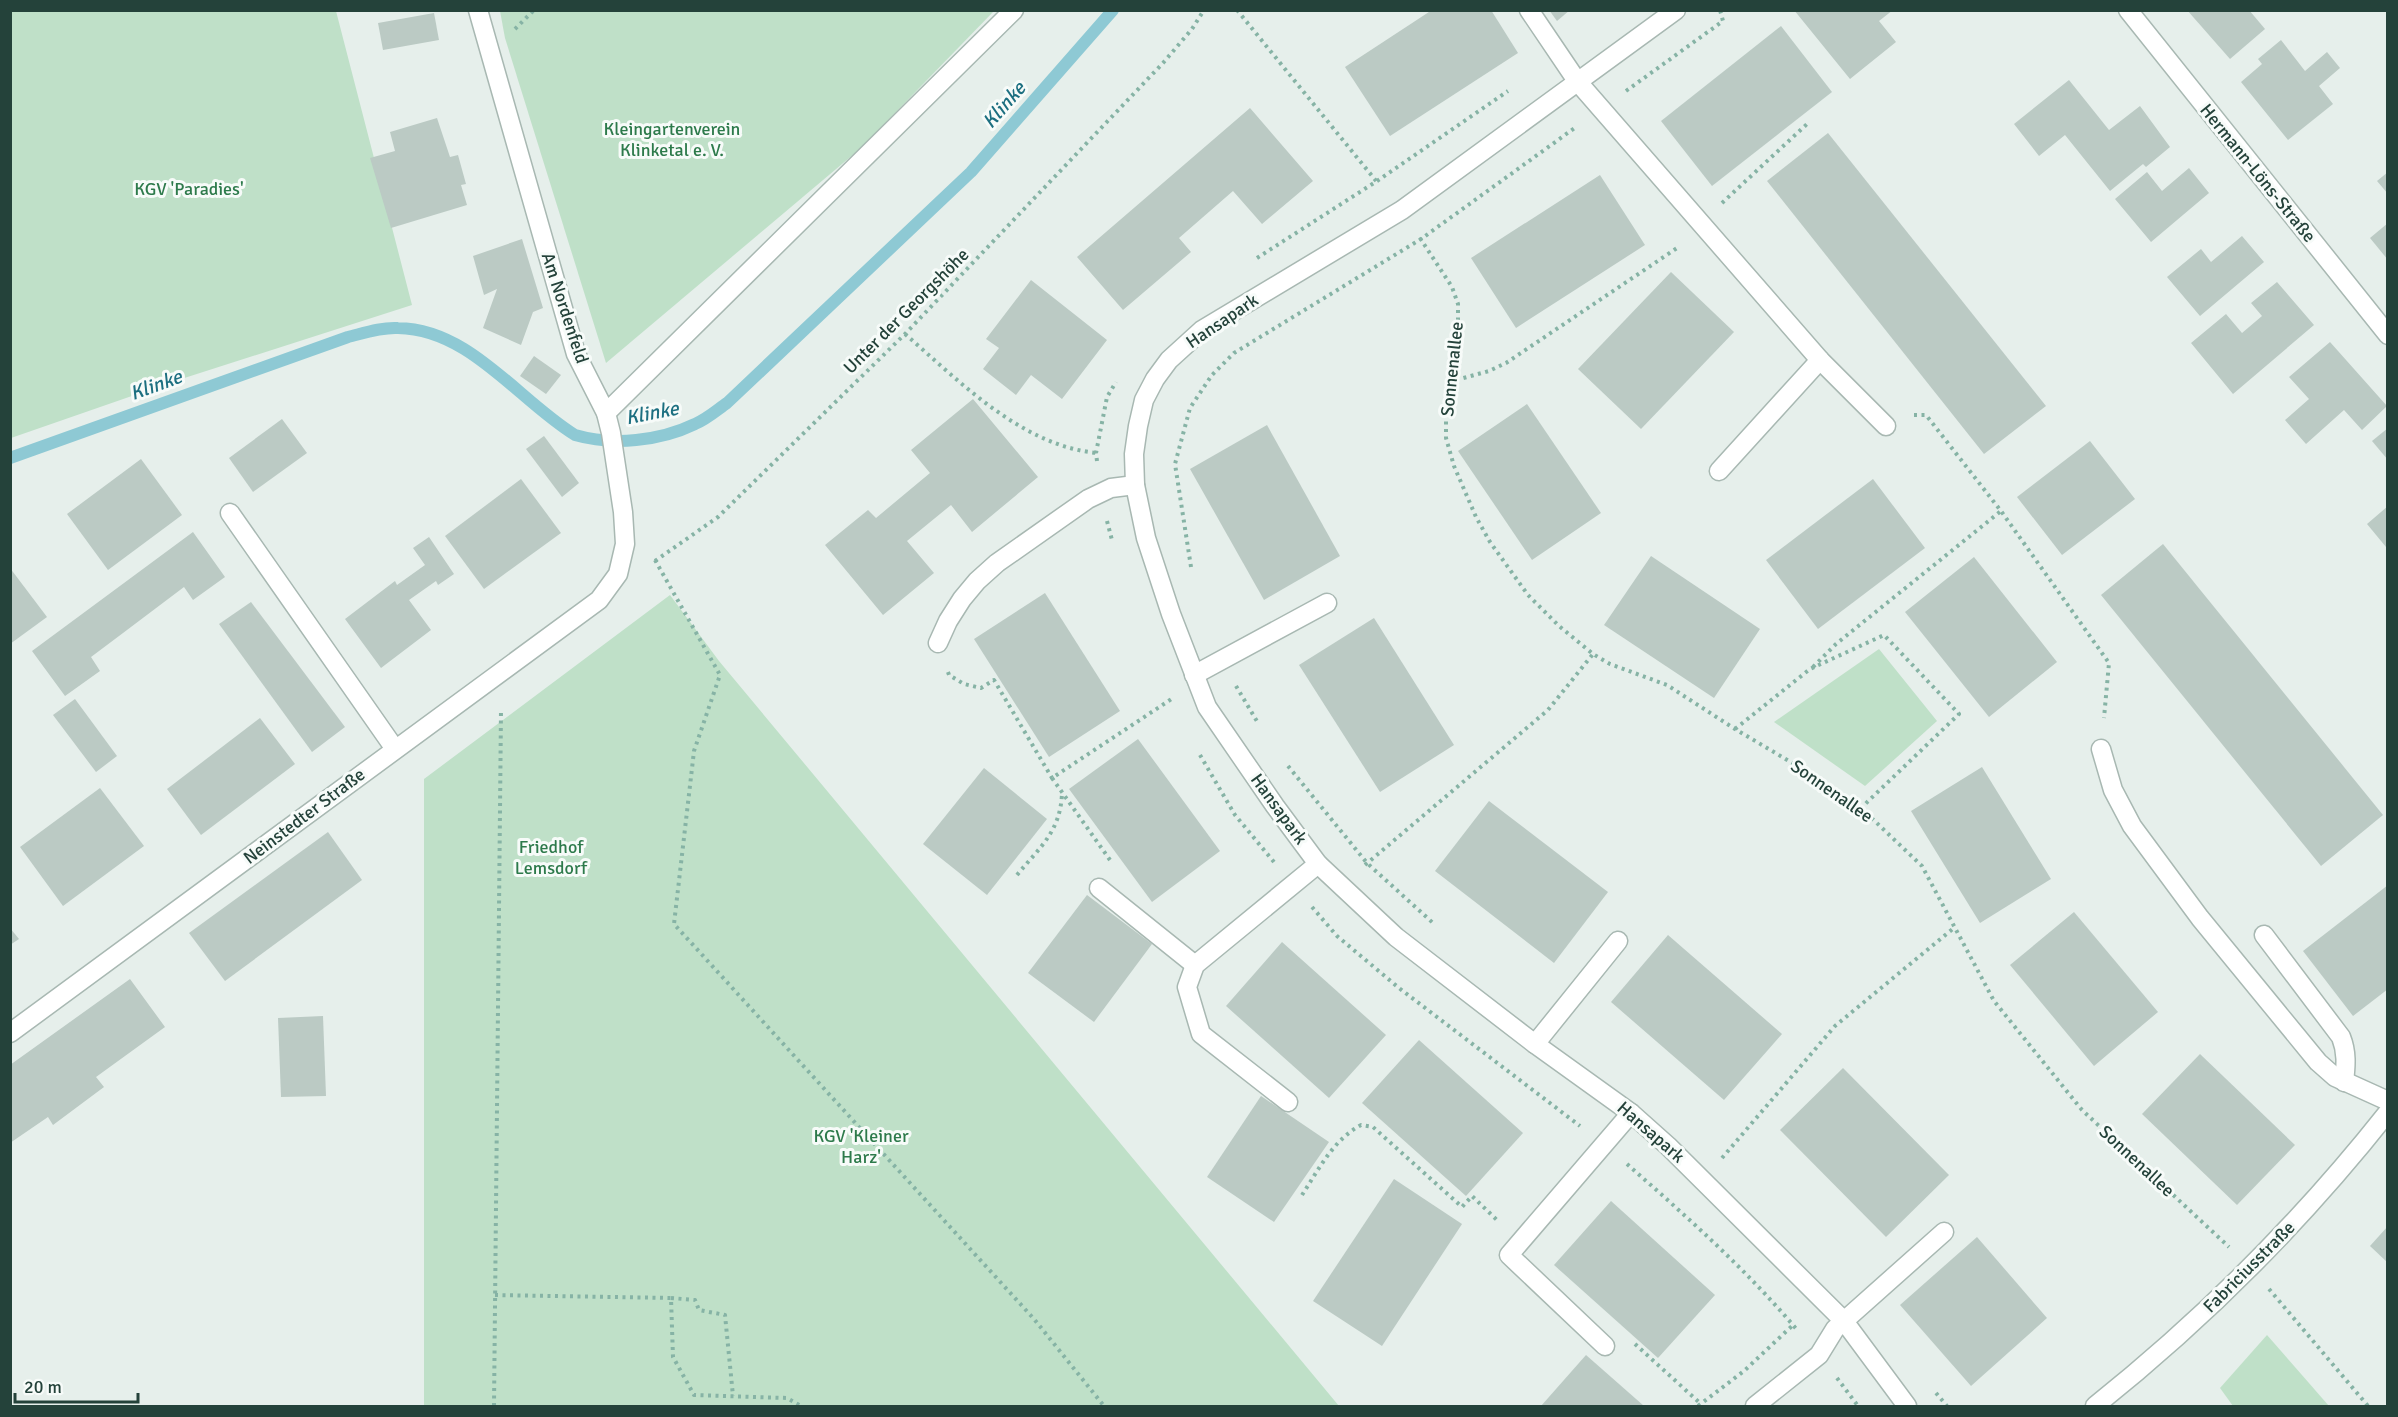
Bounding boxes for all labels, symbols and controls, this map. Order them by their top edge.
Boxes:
water label: Klinke [977,76,1032,133]
street label: Hermann-Löns-Straße [2195,99,2321,247]
park label: Kleingartenverein Klinketal e. V. [604,118,740,161]
park label: KGV 'Paradies' [134,178,244,200]
street label: Unter der Georgshöhe [839,244,973,378]
street label: Am Nordenfeld [537,250,593,366]
street label: Hansapark [1182,289,1262,353]
street label: Sonnenallee [1436,321,1468,417]
water label: Klinke [127,364,186,406]
water label: Klinke [623,395,682,430]
street label: Sonnenallee [1787,755,1877,827]
street label: Neinstedter Straße [239,763,369,869]
street label: Hansapark [1246,769,1312,849]
park label: Friedhof Lemsdorf [515,836,588,879]
street label: Hansapark [1613,1097,1689,1167]
street label: Sonnenallee [2095,1121,2179,1201]
park label: KGV 'Kleiner Harz' [813,1125,909,1168]
street label: Fabriciusstraße [2199,1217,2299,1317]
scale bar [15,1366,138,1404]
text: 20 m [24,1376,62,1398]

